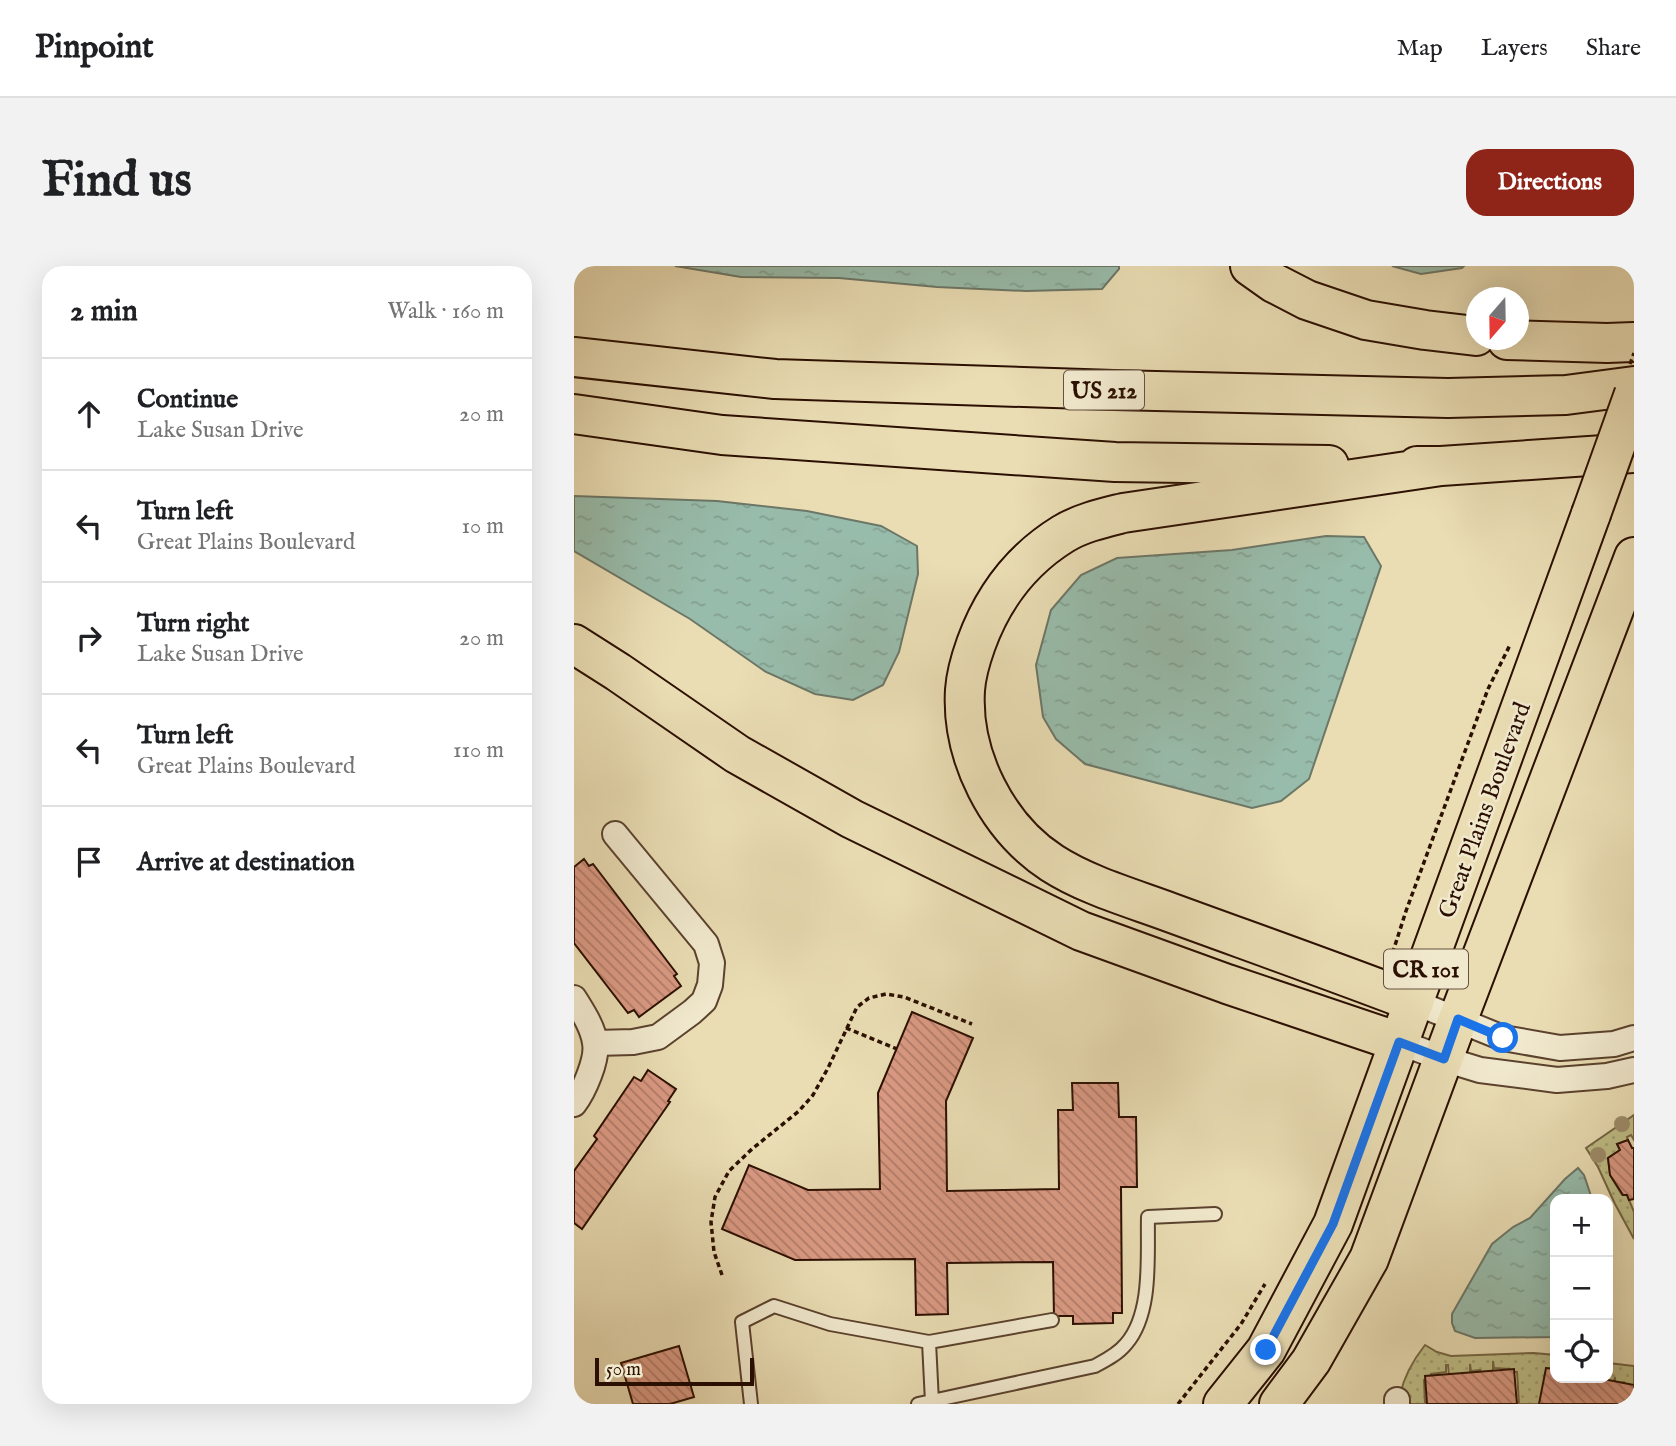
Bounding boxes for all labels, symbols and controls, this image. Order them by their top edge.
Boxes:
text: Pinpoint [35,27,154,69]
text: Map [1397,33,1443,64]
text: Layers [1481,33,1548,64]
text: Share [1586,33,1641,64]
button: Directions [1466,149,1634,216]
text: Find us [42,151,192,213]
north arrow [1466,287,1529,350]
text: 2 min [70,293,138,331]
text: Walk · 160 m [387,297,504,326]
road number: US 212 [1064,371,1144,410]
text: Continue [137,383,238,416]
icon: ahead [70,395,108,433]
text: 20 m [459,400,504,429]
text: Lake Susan Drive [137,416,304,445]
text: Turn left [137,495,234,528]
icon: left [70,507,108,545]
text: 10 m [461,512,504,541]
text: Great Plains Boulevard [137,528,355,557]
text: Turn right [137,607,250,640]
icon: right [70,619,108,657]
text: 20 m [459,624,504,653]
text: Lake Susan Drive [137,640,304,669]
street label: Great Plains Boulevard [1432,698,1539,923]
text: Turn left [137,719,234,752]
icon: left [70,731,108,769]
text: 110 m [453,736,504,765]
text: Great Plains Boulevard [137,752,355,781]
icon: arrive [70,843,108,881]
text: Arrive at destination [137,846,355,879]
road number: CR 101 [1384,950,1468,988]
route start [1487,1022,1518,1053]
map controls [1550,1194,1613,1383]
button: + [1550,1194,1613,1257]
button: − [1550,1257,1613,1320]
button: locate [1550,1320,1613,1383]
route end [1250,1334,1281,1365]
scale bar [595,1355,754,1387]
text: 50 m [606,1358,641,1382]

